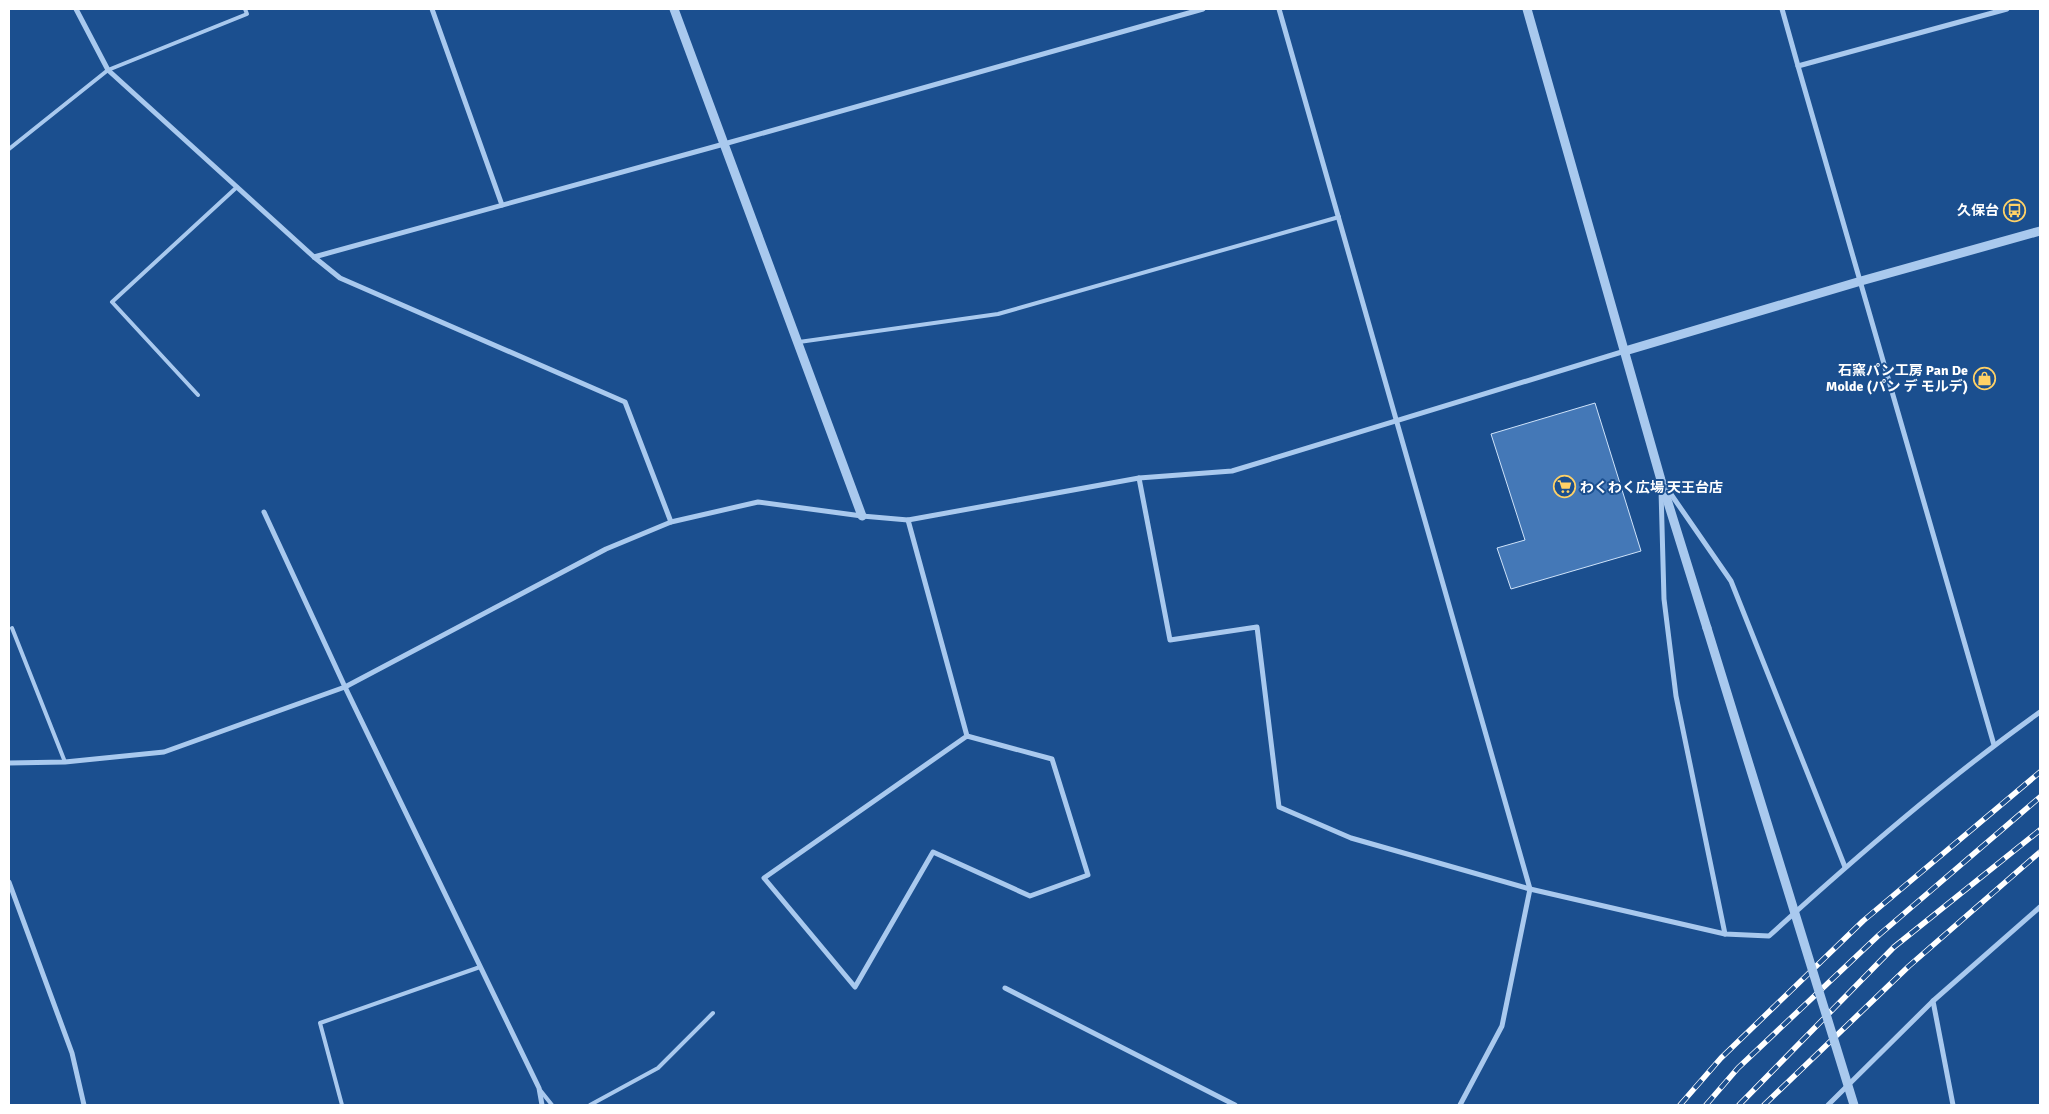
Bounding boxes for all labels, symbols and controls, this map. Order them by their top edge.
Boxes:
bus stop icon: 久保台 [2003,198,2027,222]
place label: 久保台 [1957,202,1999,219]
place label: 石窯パン工房 Pan De Molde (パン デ モルデ) [1826,362,1968,395]
shop icon: 石窯パン工房 Pan De Molde (パン デ モルデ) [1972,366,1996,390]
supermarket icon: わくわく広場 天王台店 [1552,475,1576,499]
place label: わくわく広場 天王台店 [1580,479,1723,496]

